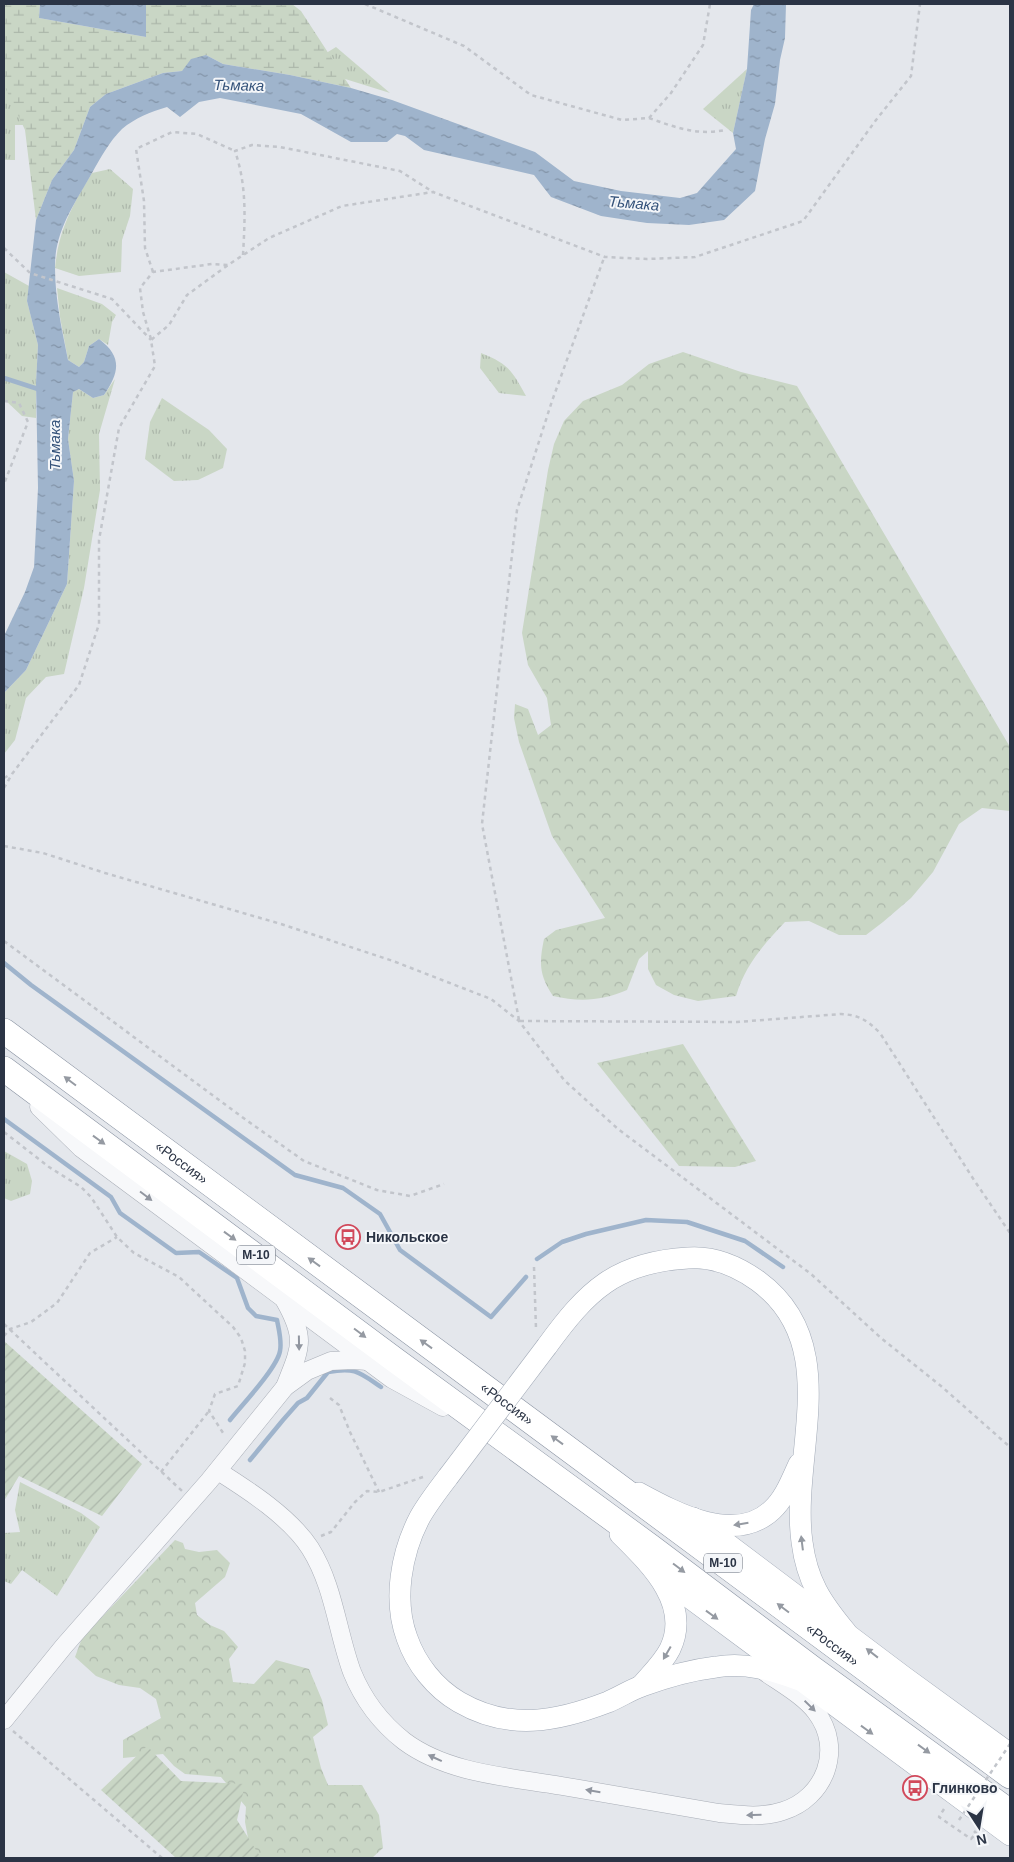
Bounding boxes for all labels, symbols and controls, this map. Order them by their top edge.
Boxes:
water label: Тьмака [214,76,264,94]
water label: Тьмака [608,192,660,214]
water label: Тьмака [46,420,63,470]
one-way arrow [63,1076,77,1086]
one-way arrow [92,1134,105,1145]
street label: «Россия» [152,1138,211,1187]
one-way arrow [139,1191,153,1201]
bus stop icon: Никольское [335,1224,361,1250]
place label: Никольское [366,1229,448,1245]
one-way arrow [223,1231,237,1241]
road number: М-10 [237,1246,275,1264]
one-way arrow [307,1257,321,1267]
one-way arrow [353,1328,366,1339]
one-way arrow [295,1335,303,1351]
one-way arrow [419,1339,433,1349]
street label: «Россия» [478,1379,537,1428]
one-way arrow [551,1435,564,1446]
one-way arrow [733,1520,749,1528]
one-way arrow [798,1534,806,1550]
road number: М-10 [704,1554,742,1572]
one-way arrow [672,1562,685,1573]
one-way arrow [776,1603,790,1613]
one-way arrow [705,1610,719,1620]
street label: «Россия» [803,1620,862,1669]
one-way arrow [662,1647,671,1660]
one-way arrow [866,1647,879,1658]
one-way arrow [803,1700,815,1712]
one-way arrow [861,1725,874,1735]
one-way arrow [917,1744,930,1754]
one-way arrow [428,1754,442,1762]
bus stop icon: Глинково [902,1775,928,1801]
place label: Глинково [932,1780,998,1796]
one-way arrow [585,1787,601,1795]
north arrow [954,1802,1004,1852]
one-way arrow [746,1811,762,1819]
text: N [975,1831,988,1849]

